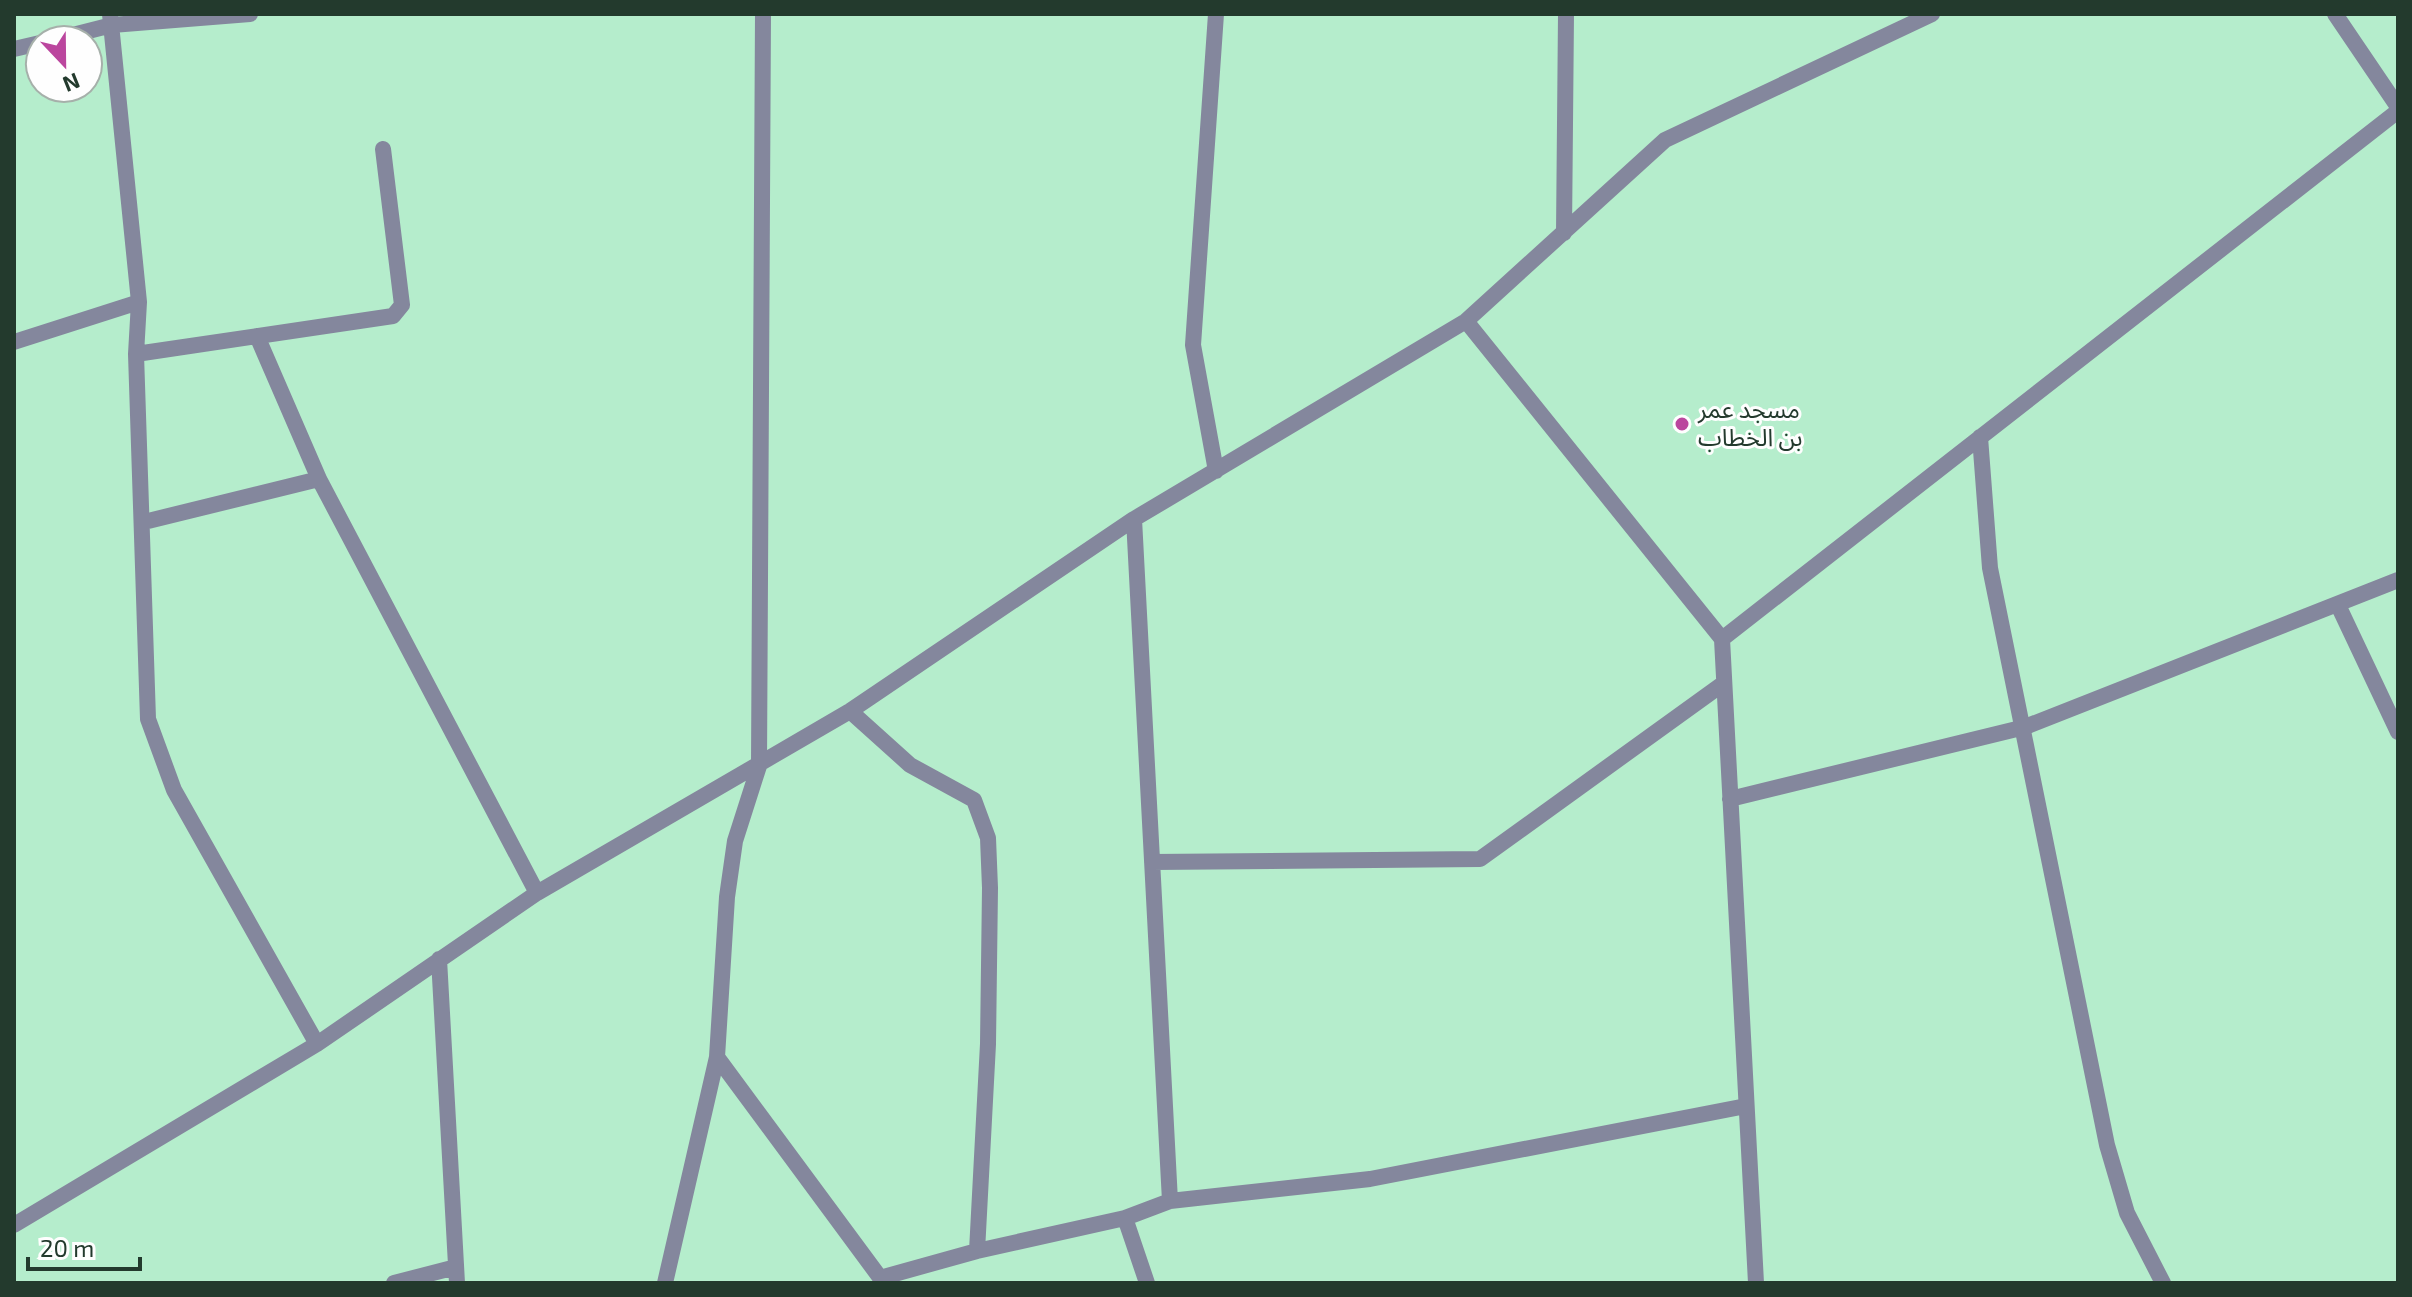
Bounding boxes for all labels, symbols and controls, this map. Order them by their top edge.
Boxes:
north arrow [24,24,104,104]
text: N [60,68,84,99]
place label: مسجد عمر بن الخطاب [1697,394,1802,452]
marker: مسجد عمر بن الخطاب [1673,415,1691,433]
scale bar [28,1221,140,1271]
text: 20 m [40,1233,94,1262]

